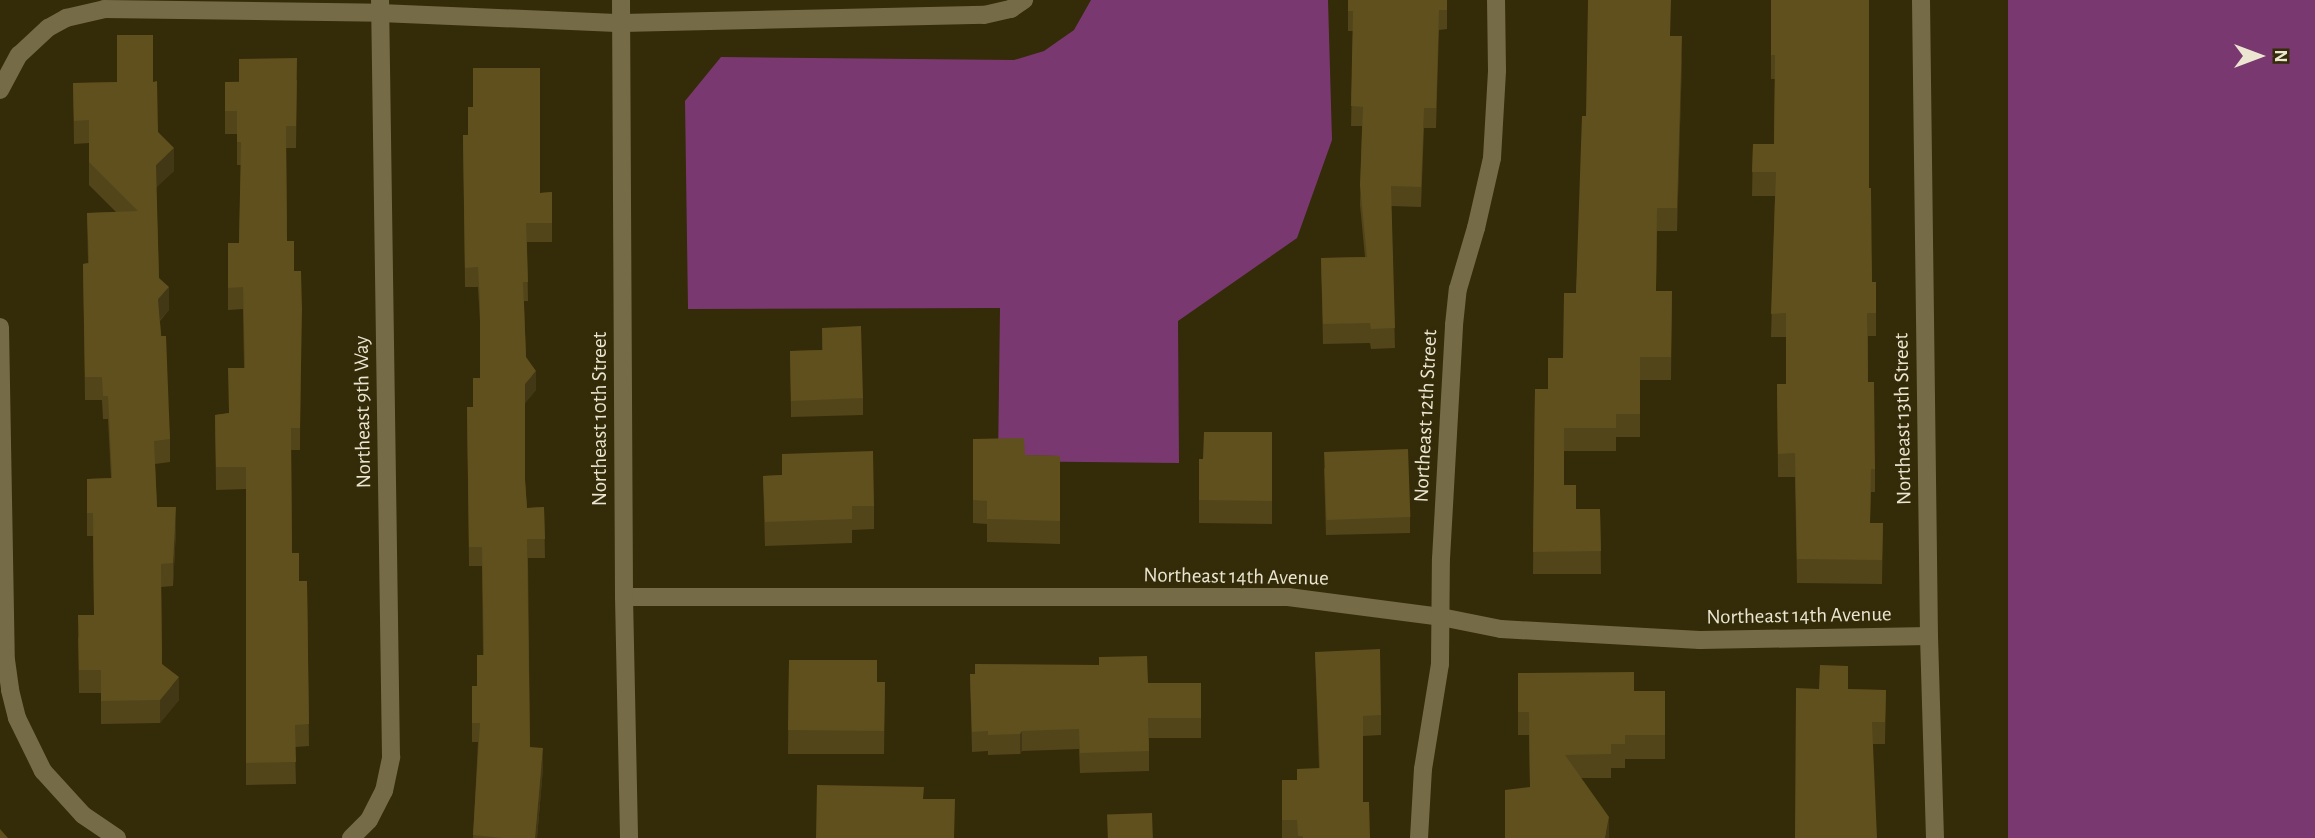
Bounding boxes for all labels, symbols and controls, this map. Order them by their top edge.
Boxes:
north arrow [2224,21,2294,91]
text: N [2271,49,2290,63]
street label: Northeast 12th Street [1409,329,1443,503]
street label: Northeast 10th Street [587,332,613,506]
street label: Northeast 13th Street [1889,333,1917,505]
street label: Northeast 9th Way [349,335,377,489]
street label: Northeast 14th Avenue [1143,563,1329,591]
street label: Northeast 14th Avenue [1706,602,1892,630]

